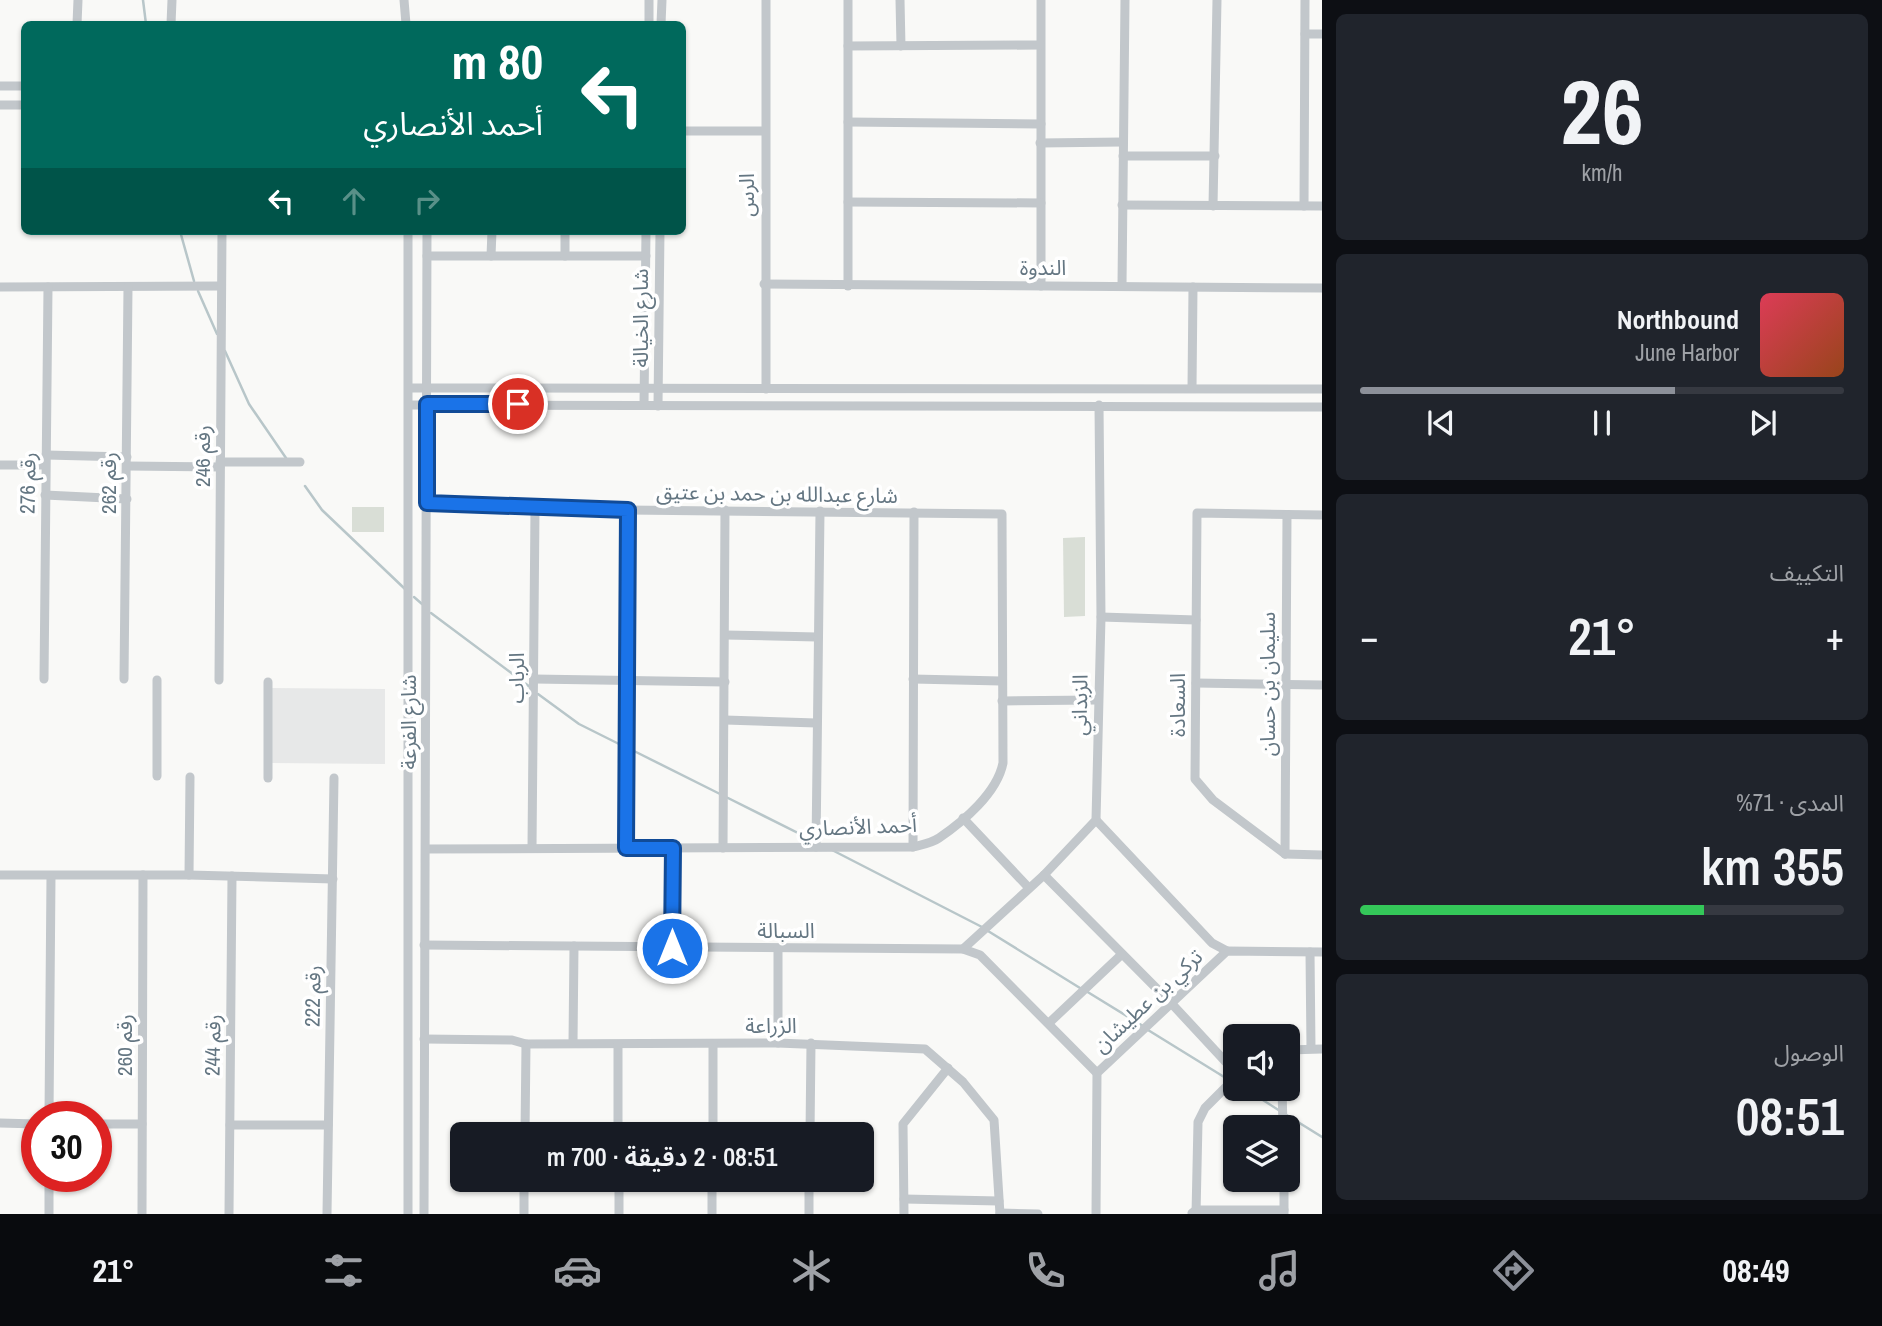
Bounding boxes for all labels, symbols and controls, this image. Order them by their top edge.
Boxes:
text: 80 m [451,28,543,94]
icon: left [567,49,658,140]
text: 26 [1561,50,1644,172]
text: أحمد الأنصاري [363,102,543,145]
text: km/h [1582,157,1622,188]
street label: الرس [732,173,761,217]
icon: left [262,182,300,220]
icon: ahead [335,182,373,220]
icon: right [408,182,446,220]
street label: الندوة [1020,253,1066,282]
street label: شارع الخيالة [626,268,656,368]
text: Northbound [1617,302,1739,337]
text: June Harbor [1635,337,1739,368]
pin [488,374,548,434]
icon: arrive [499,385,537,423]
icon: previous [1422,404,1460,442]
icon: pause [1583,404,1621,442]
icon: next [1744,404,1782,442]
street label: رقم 246 [188,425,218,487]
street label: رقم 276 [12,452,44,514]
street label: رقم 262 [94,452,124,514]
street label: شارع عبدالله بن حمد بن عتيق [656,477,898,511]
text: التكييف [1770,557,1844,588]
text: 21° [1568,601,1636,671]
text: − [1360,611,1378,662]
text: + [1826,611,1844,662]
street label: سليمان بن حسان [1253,612,1282,756]
street label: الرباب [502,653,531,703]
street label: السعادة [1163,673,1192,737]
street label: شارع الفرعة [394,674,424,770]
street label: الزبداني [1064,674,1096,736]
text: المدى · 71% [1736,787,1844,818]
street label: أحمد الأنصاري [799,810,918,845]
text: 355 km [1701,831,1844,901]
position arrow [635,911,709,985]
street label: السبالة [757,916,815,945]
street label: تركي بن عطيشان [1087,942,1210,1060]
street label: رقم 222 [297,965,329,1027]
street label: الزراعة [745,1011,797,1040]
street label: رقم 260 [110,1014,140,1076]
street label: رقم 244 [197,1014,229,1076]
map controls [1223,1024,1300,1192]
button: sound [1223,1024,1300,1101]
text: الوصول [1774,1037,1844,1068]
text: 08:51 [1736,1081,1844,1151]
speed limit sign: 30 [21,1101,112,1192]
button: layers [1223,1115,1300,1192]
text: 08:51 · 2 دقيقة · 700 m [547,1139,777,1174]
icon: filters [319,1246,368,1295]
icon: car [553,1246,602,1295]
icon: climate [787,1246,836,1295]
icon: phone [1021,1246,1070,1295]
icon: music [1255,1246,1304,1295]
icon: directions [1489,1246,1538,1295]
text: 21° [92,1249,134,1292]
text: 08:49 [1722,1249,1790,1292]

